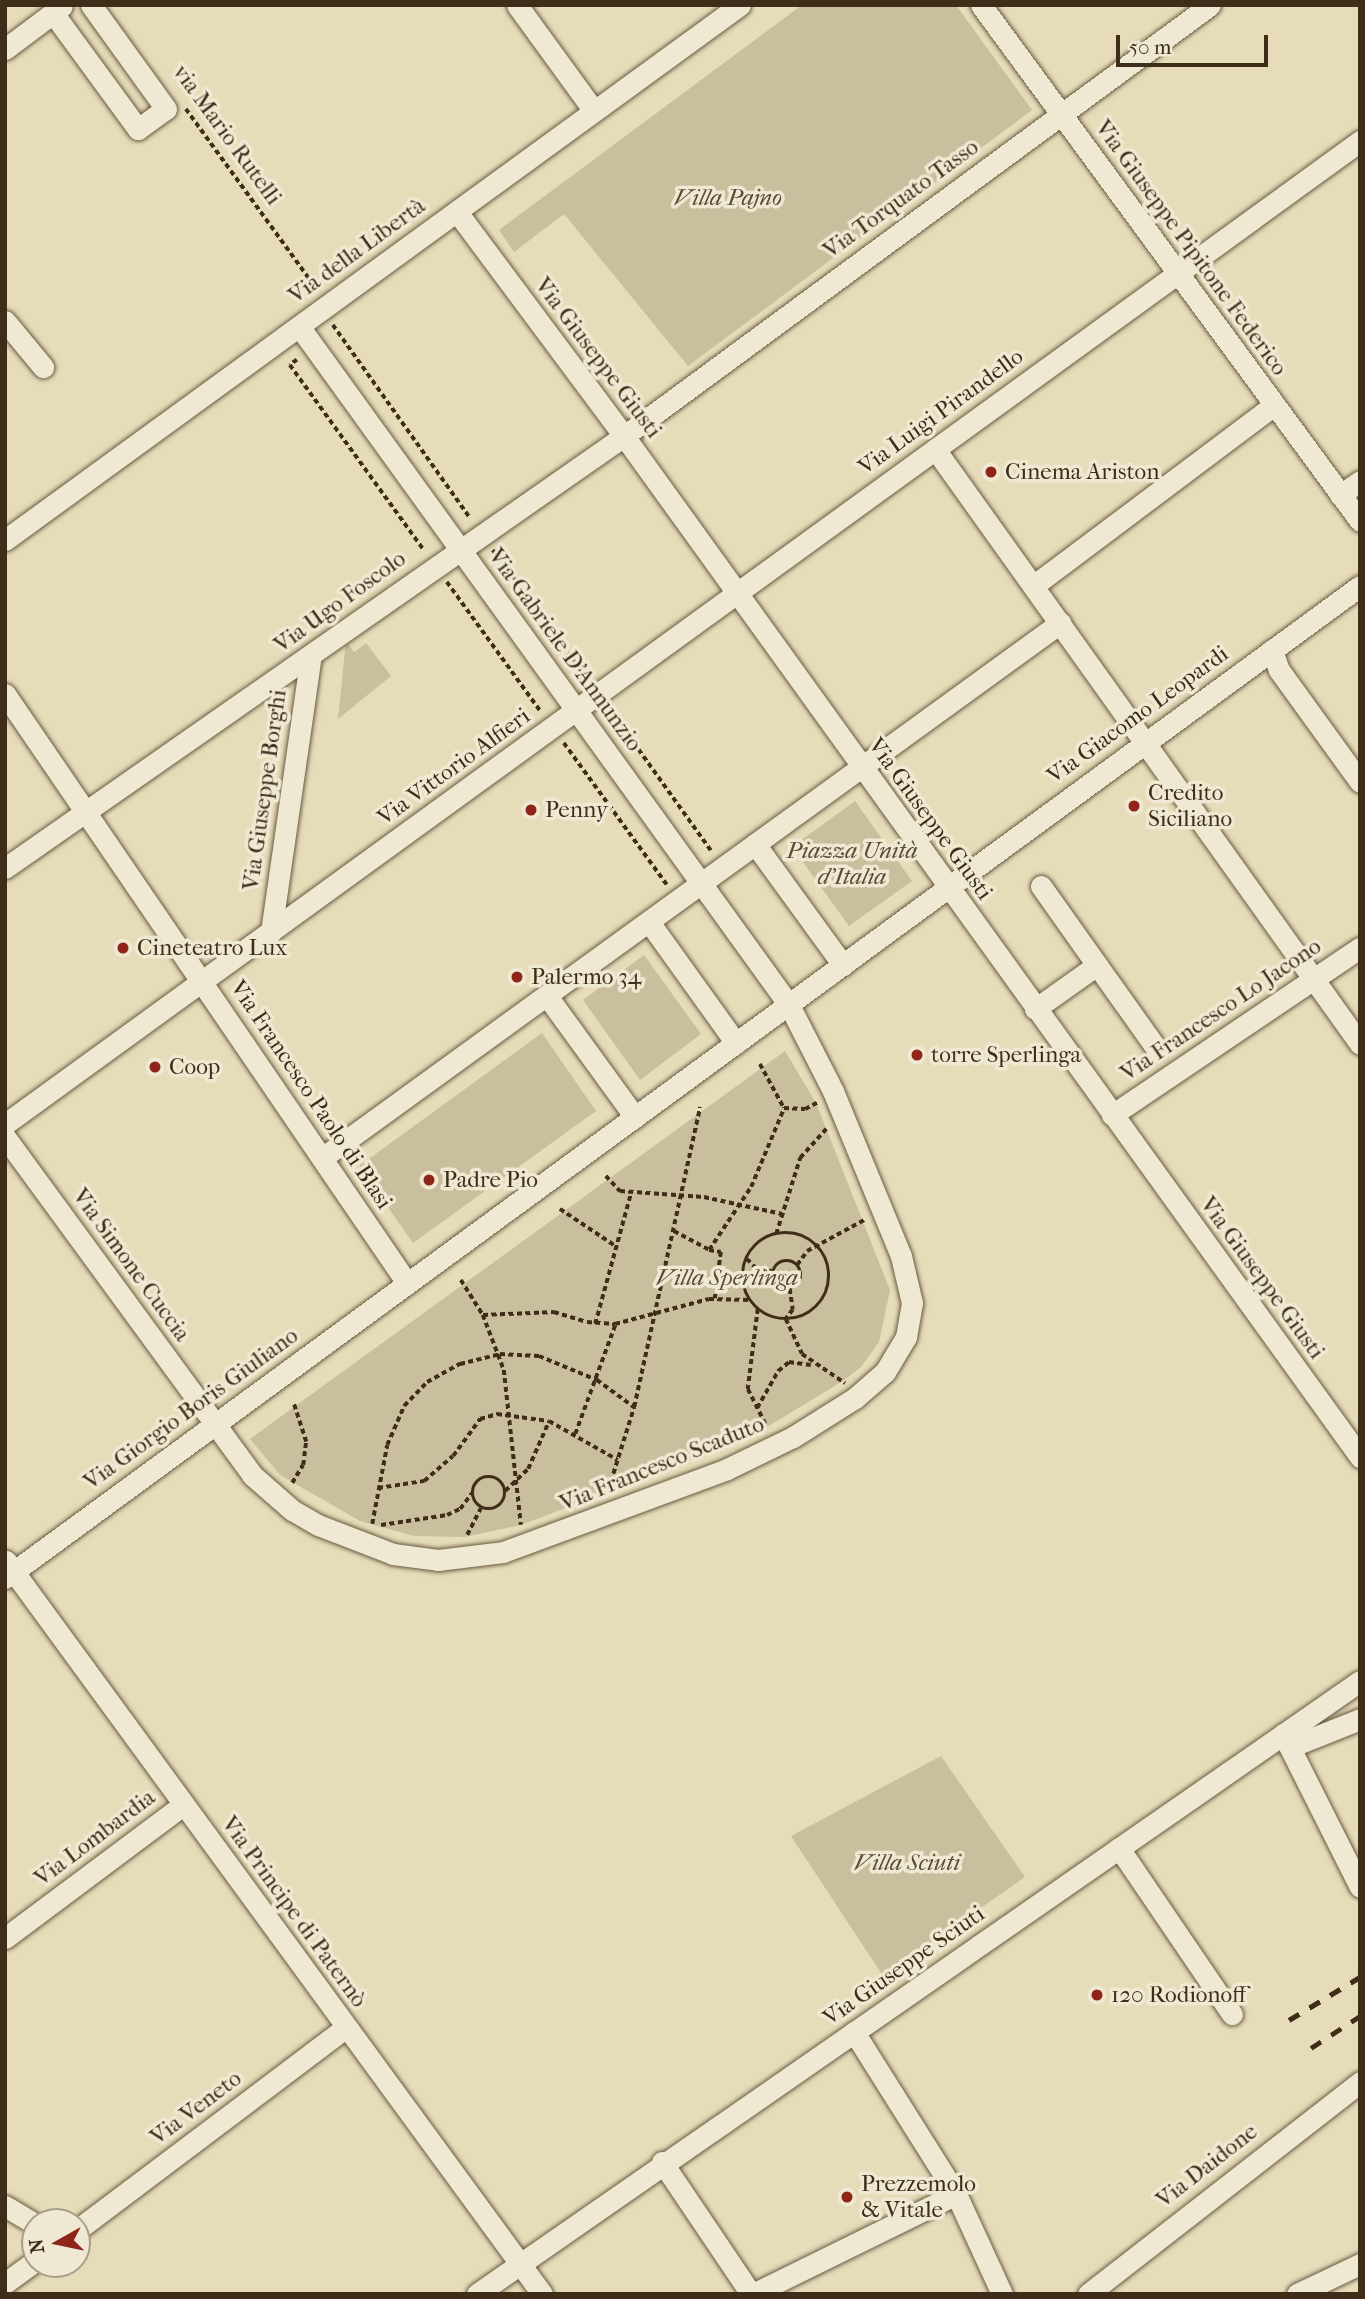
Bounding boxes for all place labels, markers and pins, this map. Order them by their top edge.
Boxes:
place label: Cinema Ariston [1005,458,1159,486]
marker: Cinema Ariston [983,464,999,480]
place label: Credito Siciliano [1148,779,1232,833]
place label: Penny [545,796,608,824]
marker: Credito Siciliano [1126,798,1142,814]
marker: Penny [523,802,539,818]
place label: Cineteatro Lux [137,934,287,962]
marker: Cineteatro Lux [115,940,131,956]
place label: Palermo 34 [531,963,641,991]
marker: Palermo 34 [509,969,525,985]
place label: torre Sperlinga [931,1041,1081,1069]
marker: torre Sperlinga [909,1047,925,1063]
place label: Coop [169,1053,220,1081]
marker: Coop [147,1059,163,1075]
place label: Padre Pio [443,1166,538,1194]
marker: Padre Pio [421,1172,437,1188]
place label: 120 Rodionoff [1111,1981,1246,2009]
marker: 120 Rodionoff [1089,1987,1105,2003]
place label: Prezzemolo & Vitale [861,2170,976,2224]
marker: Prezzemolo & Vitale [839,2189,855,2205]

